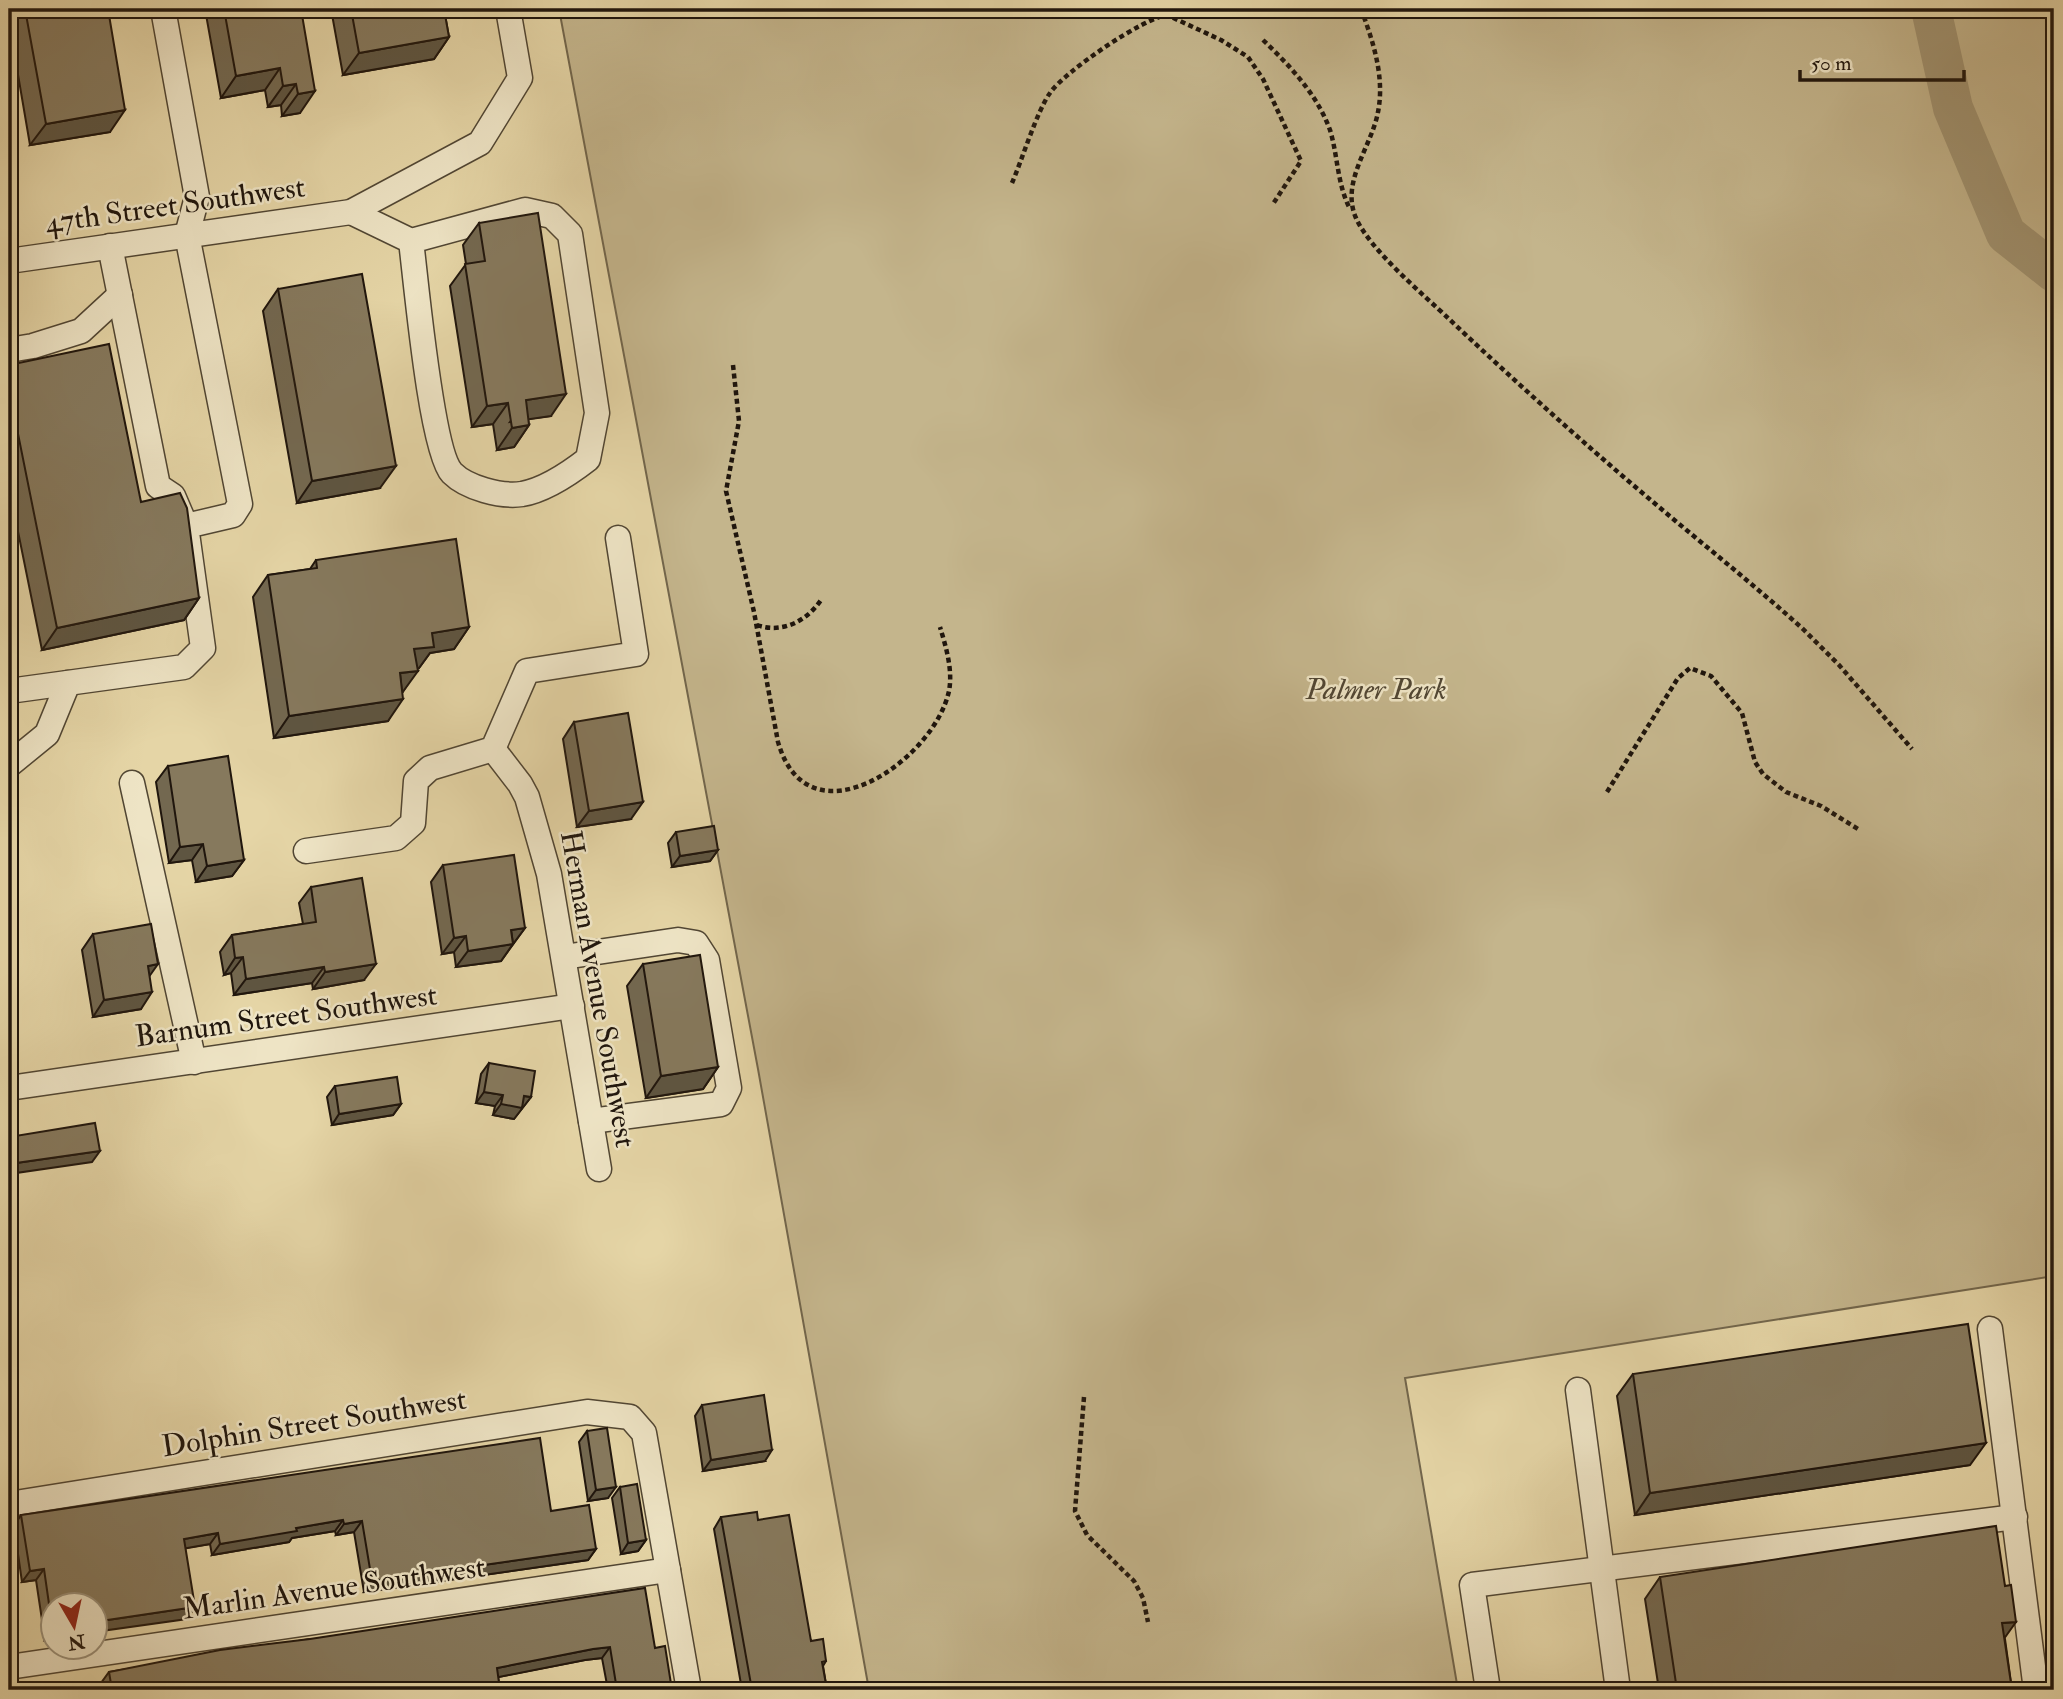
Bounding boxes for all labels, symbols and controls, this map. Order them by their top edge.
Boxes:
scale bar [1800,38,1965,82]
text: 50 m [1811,50,1852,77]
street label: 47th Street Southwest [43,168,308,242]
park label: Palmer Park [1304,671,1447,708]
street label: Herman Avenue Southwest [552,828,644,1151]
street label: Barnum Street Southwest [133,976,440,1056]
street label: Dolphin Street Southwest [159,1381,469,1465]
street label: Marlin Avenue Southwest [180,1548,488,1628]
north arrow [38,1590,108,1660]
text: N [65,1628,88,1655]

